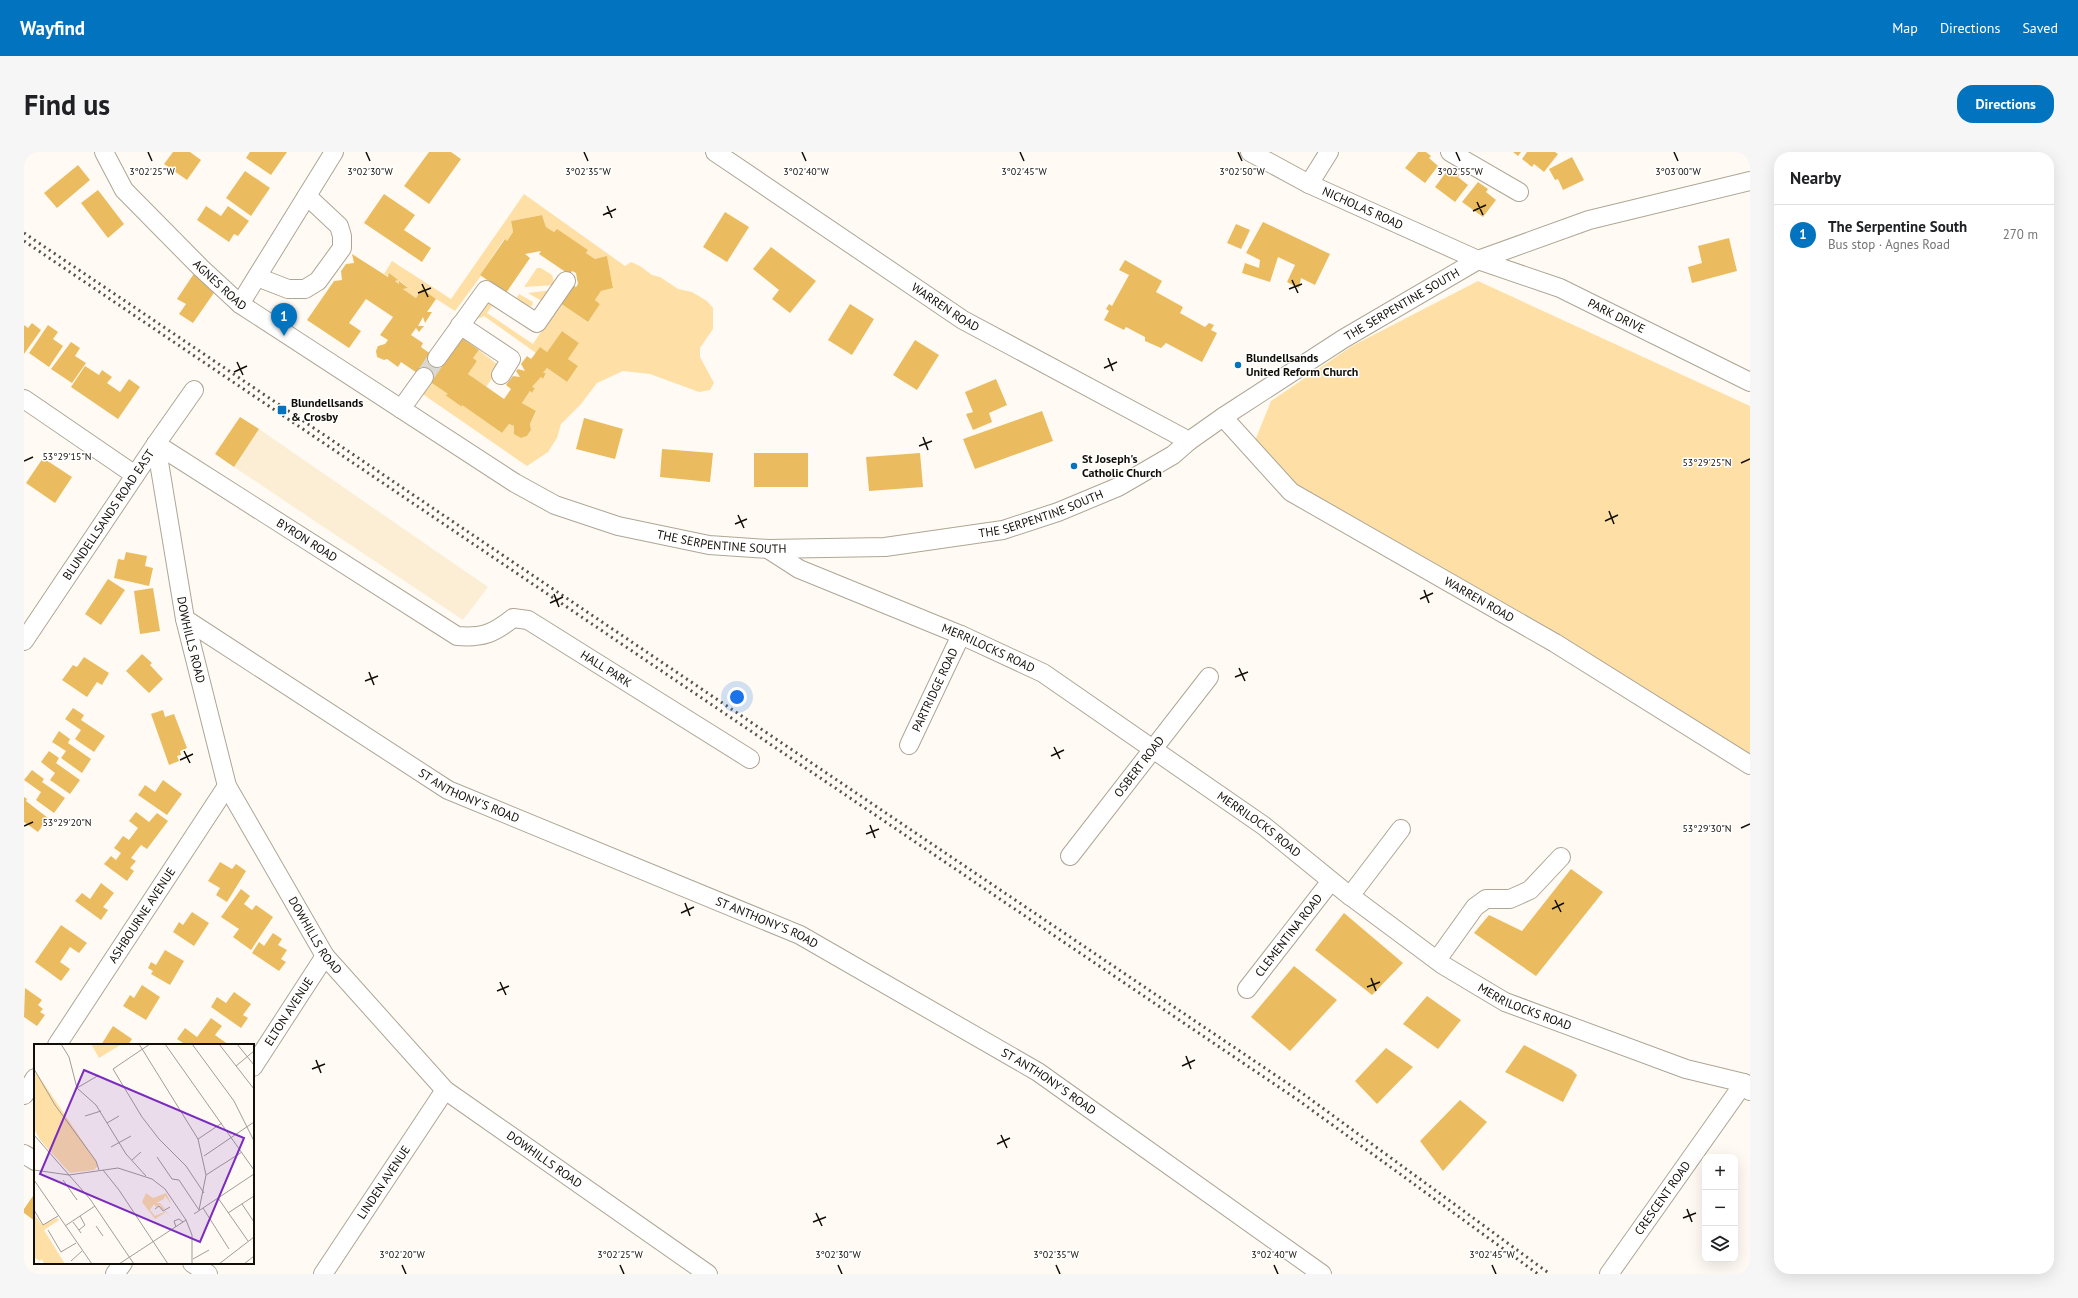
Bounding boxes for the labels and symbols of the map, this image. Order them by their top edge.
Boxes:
text: 3°02'25"W [129,165,176,178]
text: 3°02'30"W [347,165,394,178]
text: 3°02'35"W [565,165,612,178]
text: 3°02'40"W [783,165,830,178]
text: 3°02'45"W [1001,165,1048,178]
text: 3°02'50"W [1219,165,1266,178]
text: 3°02'55"W [1437,165,1484,178]
text: 3°03'00"W [1655,165,1702,178]
street label: NICHOLAS ROAD [1320,183,1406,232]
street label: AGNES ROAD [190,256,250,313]
street label: THE SERPENTINE SOUTH [1342,265,1462,344]
street label: WARREN ROAD [909,279,982,334]
street label: PARK DRIVE [1585,295,1648,336]
pin: 1 [271,303,297,336]
place label: Blundellsands United Reform Church [1246,350,1358,379]
marker: Blundellsands United Reform Church [1233,360,1243,370]
place label: Blundellsands & Crosby [291,395,363,424]
marker: Blundellsands & Crosby [276,404,288,416]
street label: BLUNDELLSANDS ROAD EAST [59,446,157,583]
text: 53°29'15"N [42,450,92,463]
place label: St Joseph's Catholic Church [1082,451,1162,480]
text: 53°29'25"N [1682,456,1732,469]
marker: St Joseph's Catholic Church [1069,461,1079,471]
street label: THE SERPENTINE SOUTH [978,486,1105,540]
street label: BYRON ROAD [274,515,341,565]
street label: THE SERPENTINE SOUTH [656,526,787,556]
street label: WARREN ROAD [1442,573,1517,625]
street label: DOWHILLS ROAD [174,595,209,685]
street label: MERRILOCKS ROAD [940,620,1038,675]
street label: PARTRIDGE ROAD [908,645,961,734]
street label: HALL PARK [578,647,635,690]
your location [727,687,747,707]
street label: OSBERT ROAD [1111,733,1167,800]
street label: ST ANTHONY'S ROAD [416,765,522,826]
street label: MERRILOCKS ROAD [1215,788,1304,860]
text: 53°29'20"N [42,816,92,829]
text: 53°29'30"N [1682,822,1732,835]
street label: ASHBOURNE AVENUE [105,865,178,966]
street label: CLEMENTINA ROAD [1251,890,1325,979]
street label: ST ANTHONY'S ROAD [714,893,821,951]
street label: DOWHILLS ROAD [285,894,345,977]
street label: ELTON AVENUE [261,974,316,1048]
street label: MERRILOCKS ROAD [1476,980,1574,1033]
inset map [34,1044,254,1264]
street label: ST ANTHONY'S ROAD [999,1045,1099,1118]
street label: DOWHILLS ROAD [504,1128,585,1191]
street label: LINDEN AVENUE [354,1142,413,1222]
street label: CRESCENT ROAD [1631,1158,1694,1238]
text: 3°02'20"W [379,1248,426,1261]
text: 3°02'25"W [597,1248,644,1261]
text: 3°02'30"W [815,1248,862,1261]
text: 3°02'35"W [1033,1248,1080,1261]
text: 3°02'40"W [1251,1248,1298,1261]
text: 3°02'45"W [1469,1248,1516,1261]

